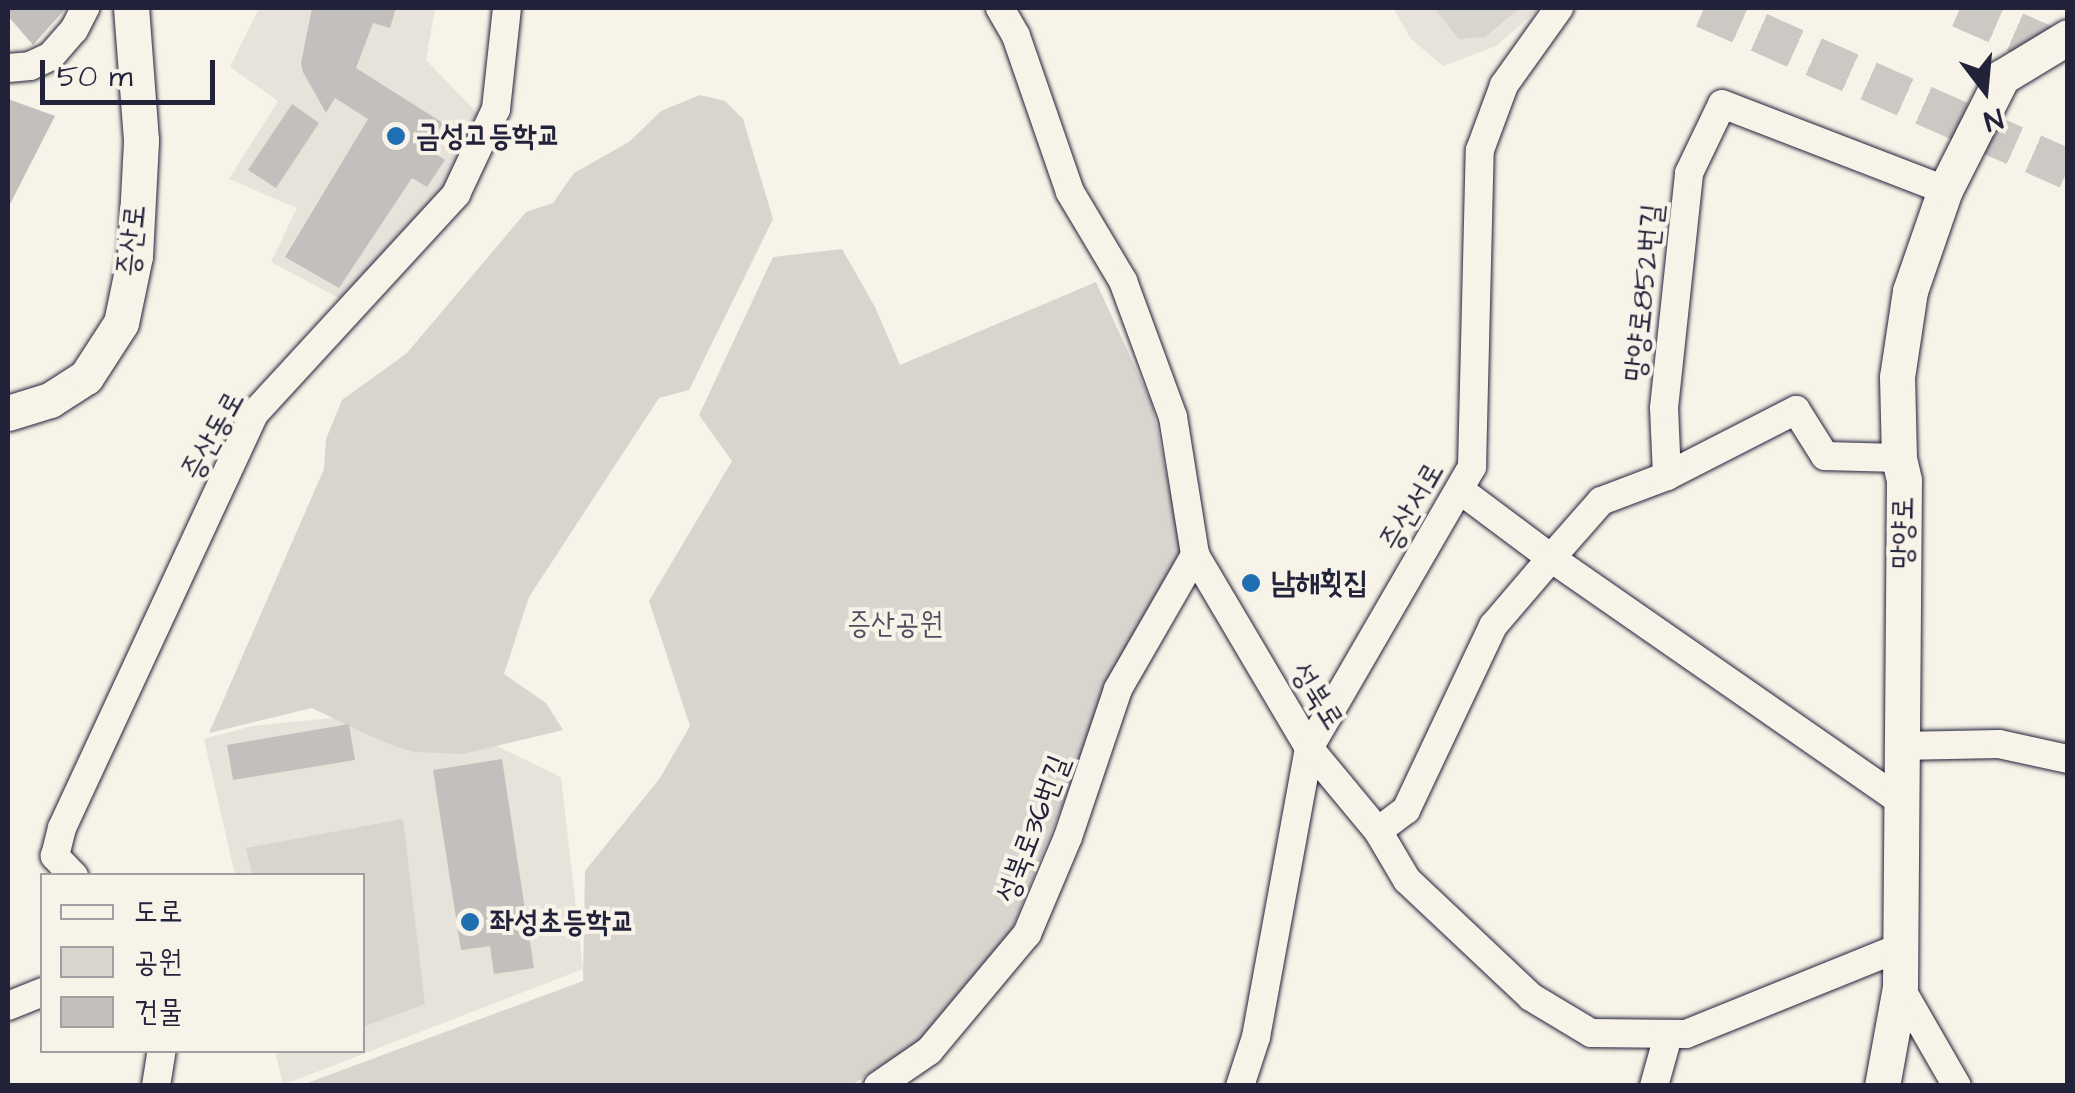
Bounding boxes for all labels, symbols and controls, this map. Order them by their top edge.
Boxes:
scale bar [45,40,220,102]
north arrow [1935,40,2035,140]
text: 50 m [57,56,133,98]
text: N [1980,98,2007,140]
place label: 금성고등학교 [416,118,561,154]
marker: 금성고등학교 [385,125,407,147]
street label: 망양로852번길 [1617,202,1671,384]
street label: 증산로 [110,203,154,279]
street label: 증산동로 [174,385,252,487]
street label: 증산서로 [1372,456,1452,558]
street label: 망양로 [1884,496,1922,570]
place label: 남해횟집 [1271,565,1368,601]
marker: 남해횟집 [1240,572,1262,594]
park label: 증산공원 [847,606,943,642]
street label: 성북로 [1283,656,1351,736]
street label: 성북로36번길 [988,750,1078,908]
legend [40,873,365,1053]
text: 도로 [134,891,182,933]
place label: 좌성초등학교 [490,904,635,940]
marker: 좌성초등학교 [459,911,481,933]
text: 공원 [134,941,182,983]
text: 건물 [134,991,182,1033]

